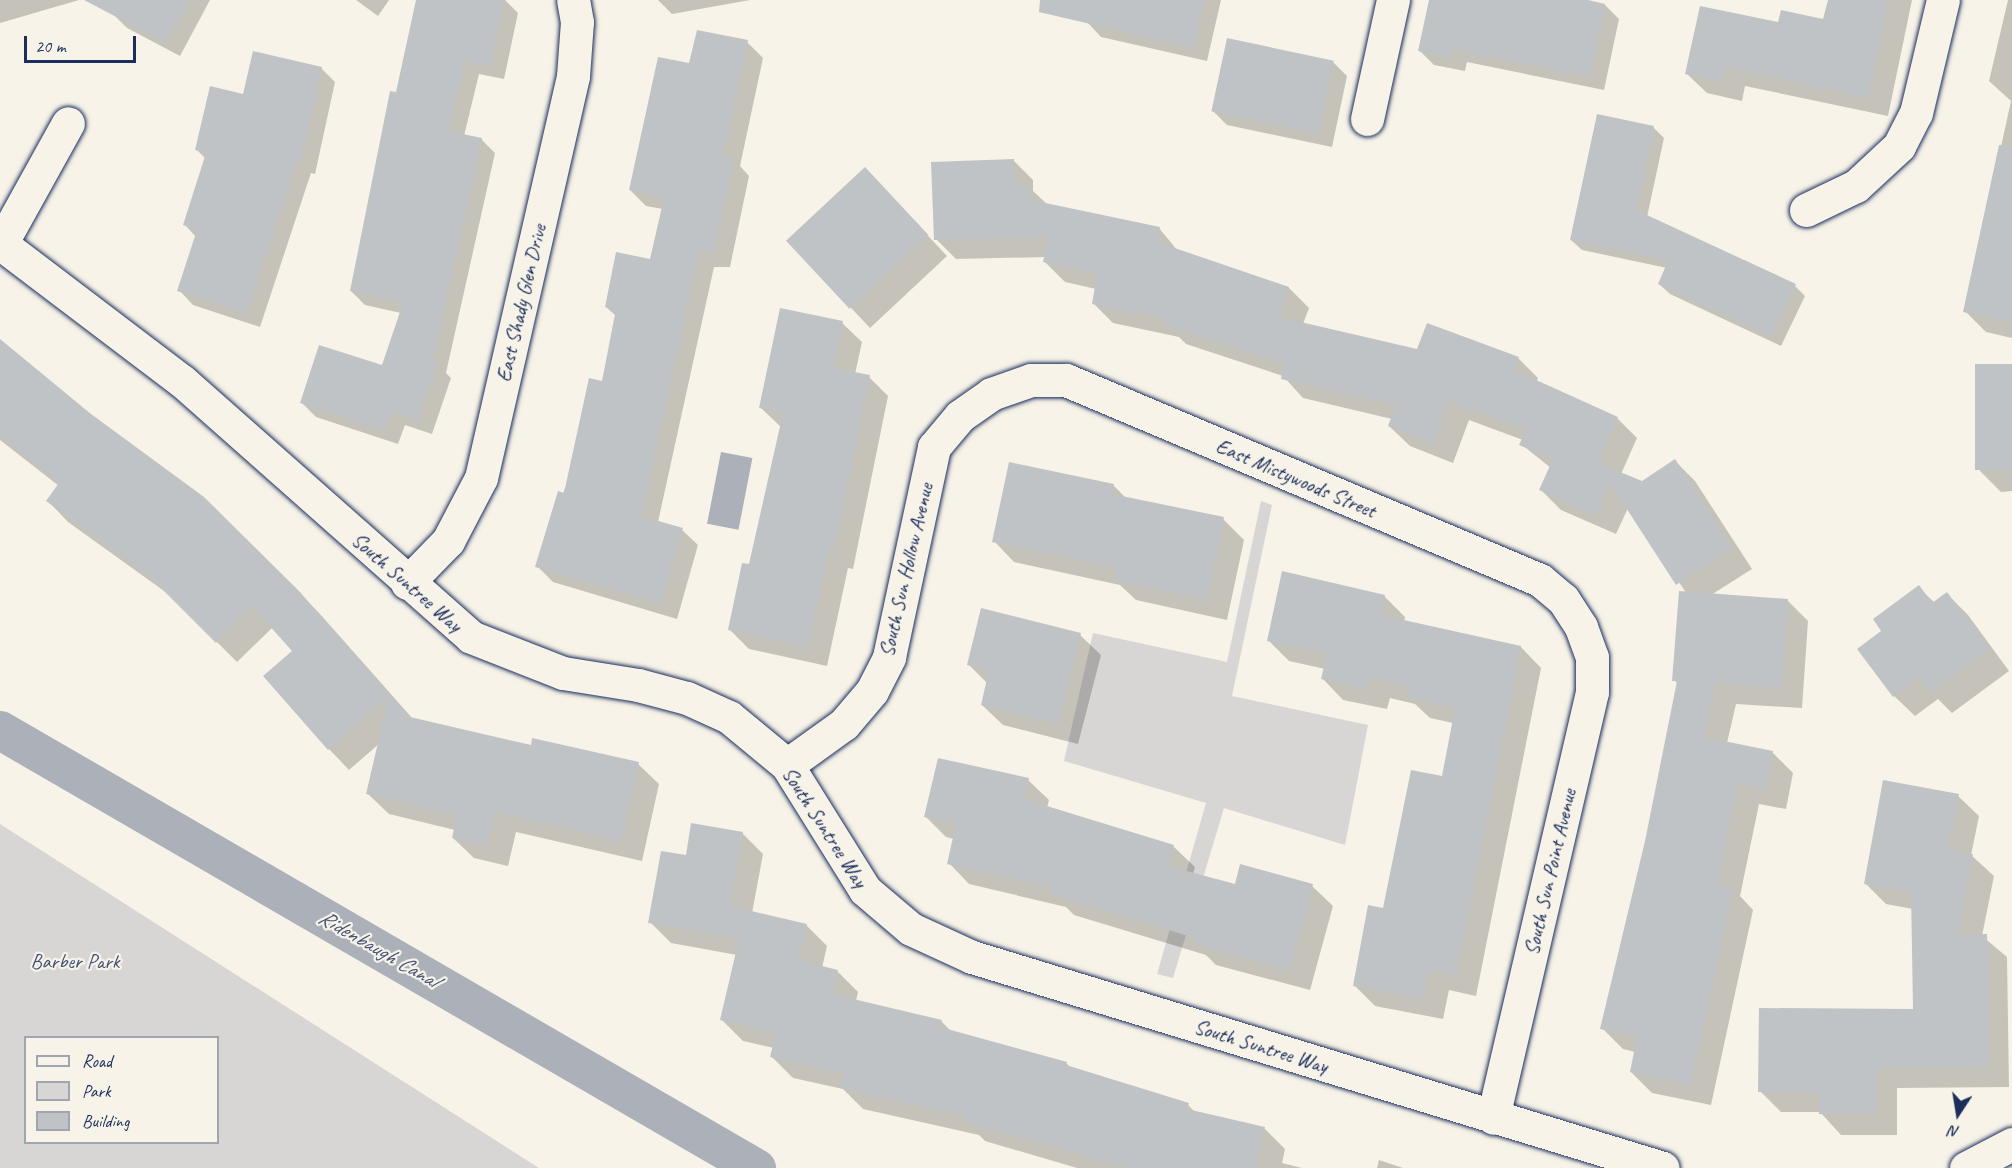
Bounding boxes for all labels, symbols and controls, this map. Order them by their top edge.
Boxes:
scale bar [27,24,140,62]
text: 20 m [35,35,66,57]
street label: East Shady Glen Drive [490,221,552,385]
street label: East Mistywoods Street [1212,433,1380,523]
street label: South Sun Hollow Avenue [874,481,938,659]
street label: South Suntree Way [347,527,467,637]
street label: South Suntree Way [777,762,873,892]
street label: South Sun Point Avenue [1519,787,1581,957]
water label: Ridenbaugh Canal [313,904,443,994]
park label: Barber Park [30,948,120,974]
street label: South Suntree Way [1191,1014,1331,1078]
legend [24,1036,219,1144]
text: Road [82,1050,112,1072]
text: Park [82,1080,111,1102]
north arrow [1928,1084,1988,1144]
text: Building [82,1110,129,1132]
text: N [1947,1121,1961,1142]

